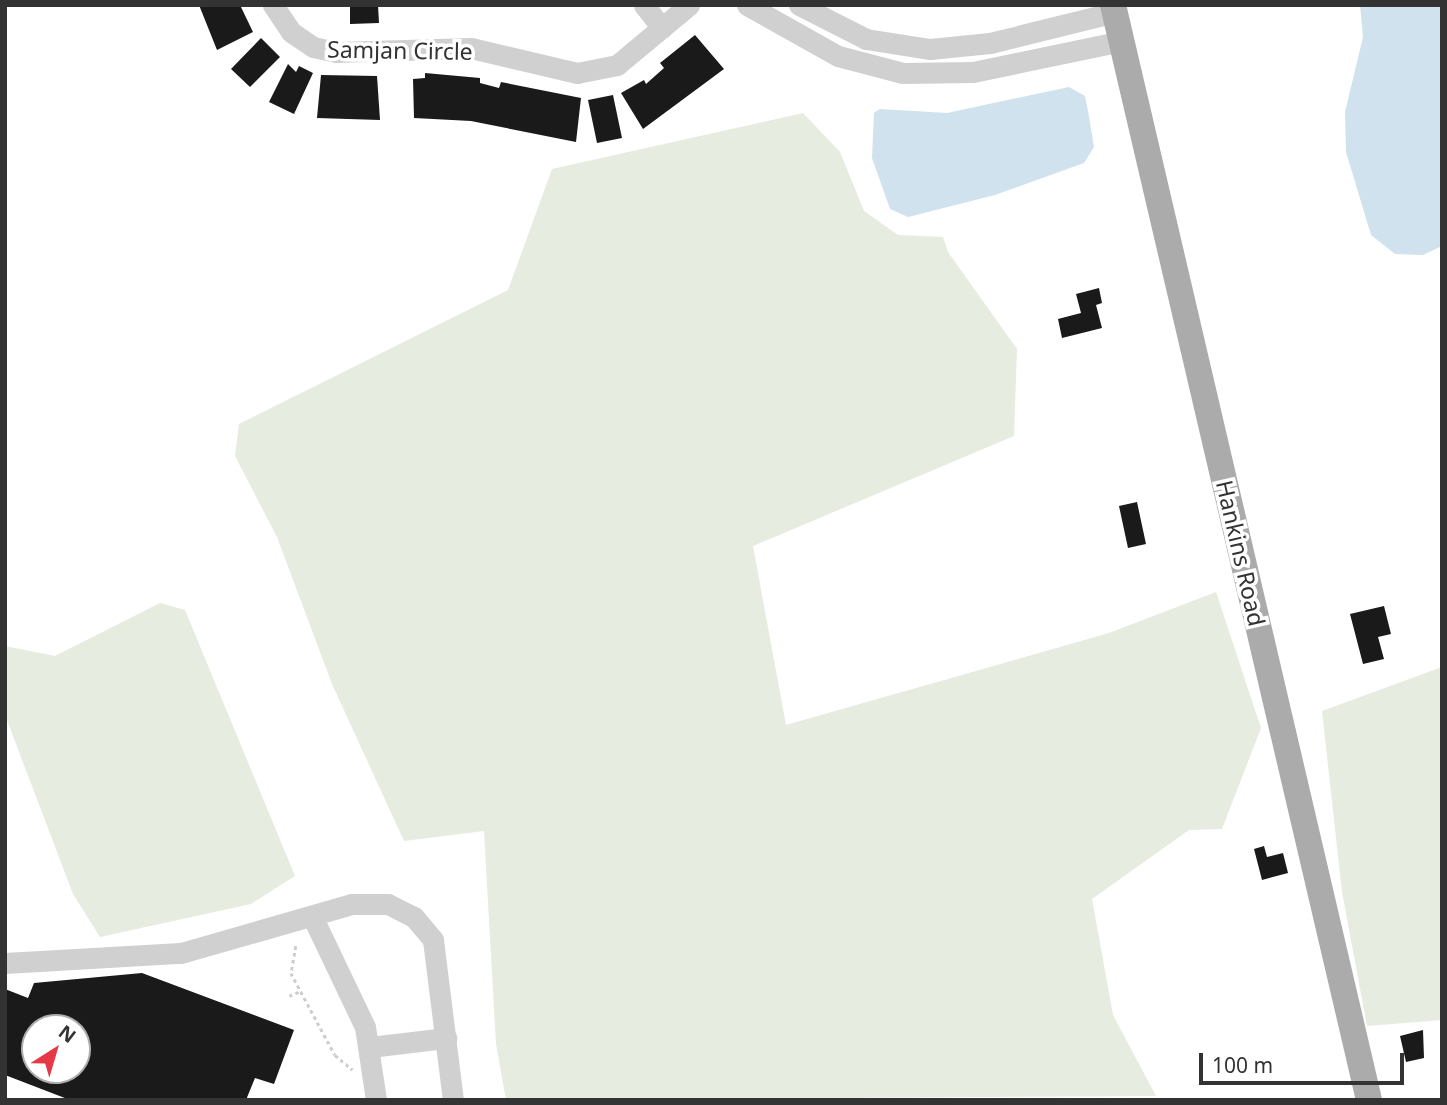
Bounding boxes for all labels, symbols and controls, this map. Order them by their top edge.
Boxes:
street label: Samjan Circle [327,35,473,65]
street label: Hankins Road [1211,477,1271,629]
north arrow [21,1014,91,1084]
text: N [53,1019,81,1049]
scale bar [1202,1038,1407,1082]
text: 100 m [1212,1051,1273,1079]

